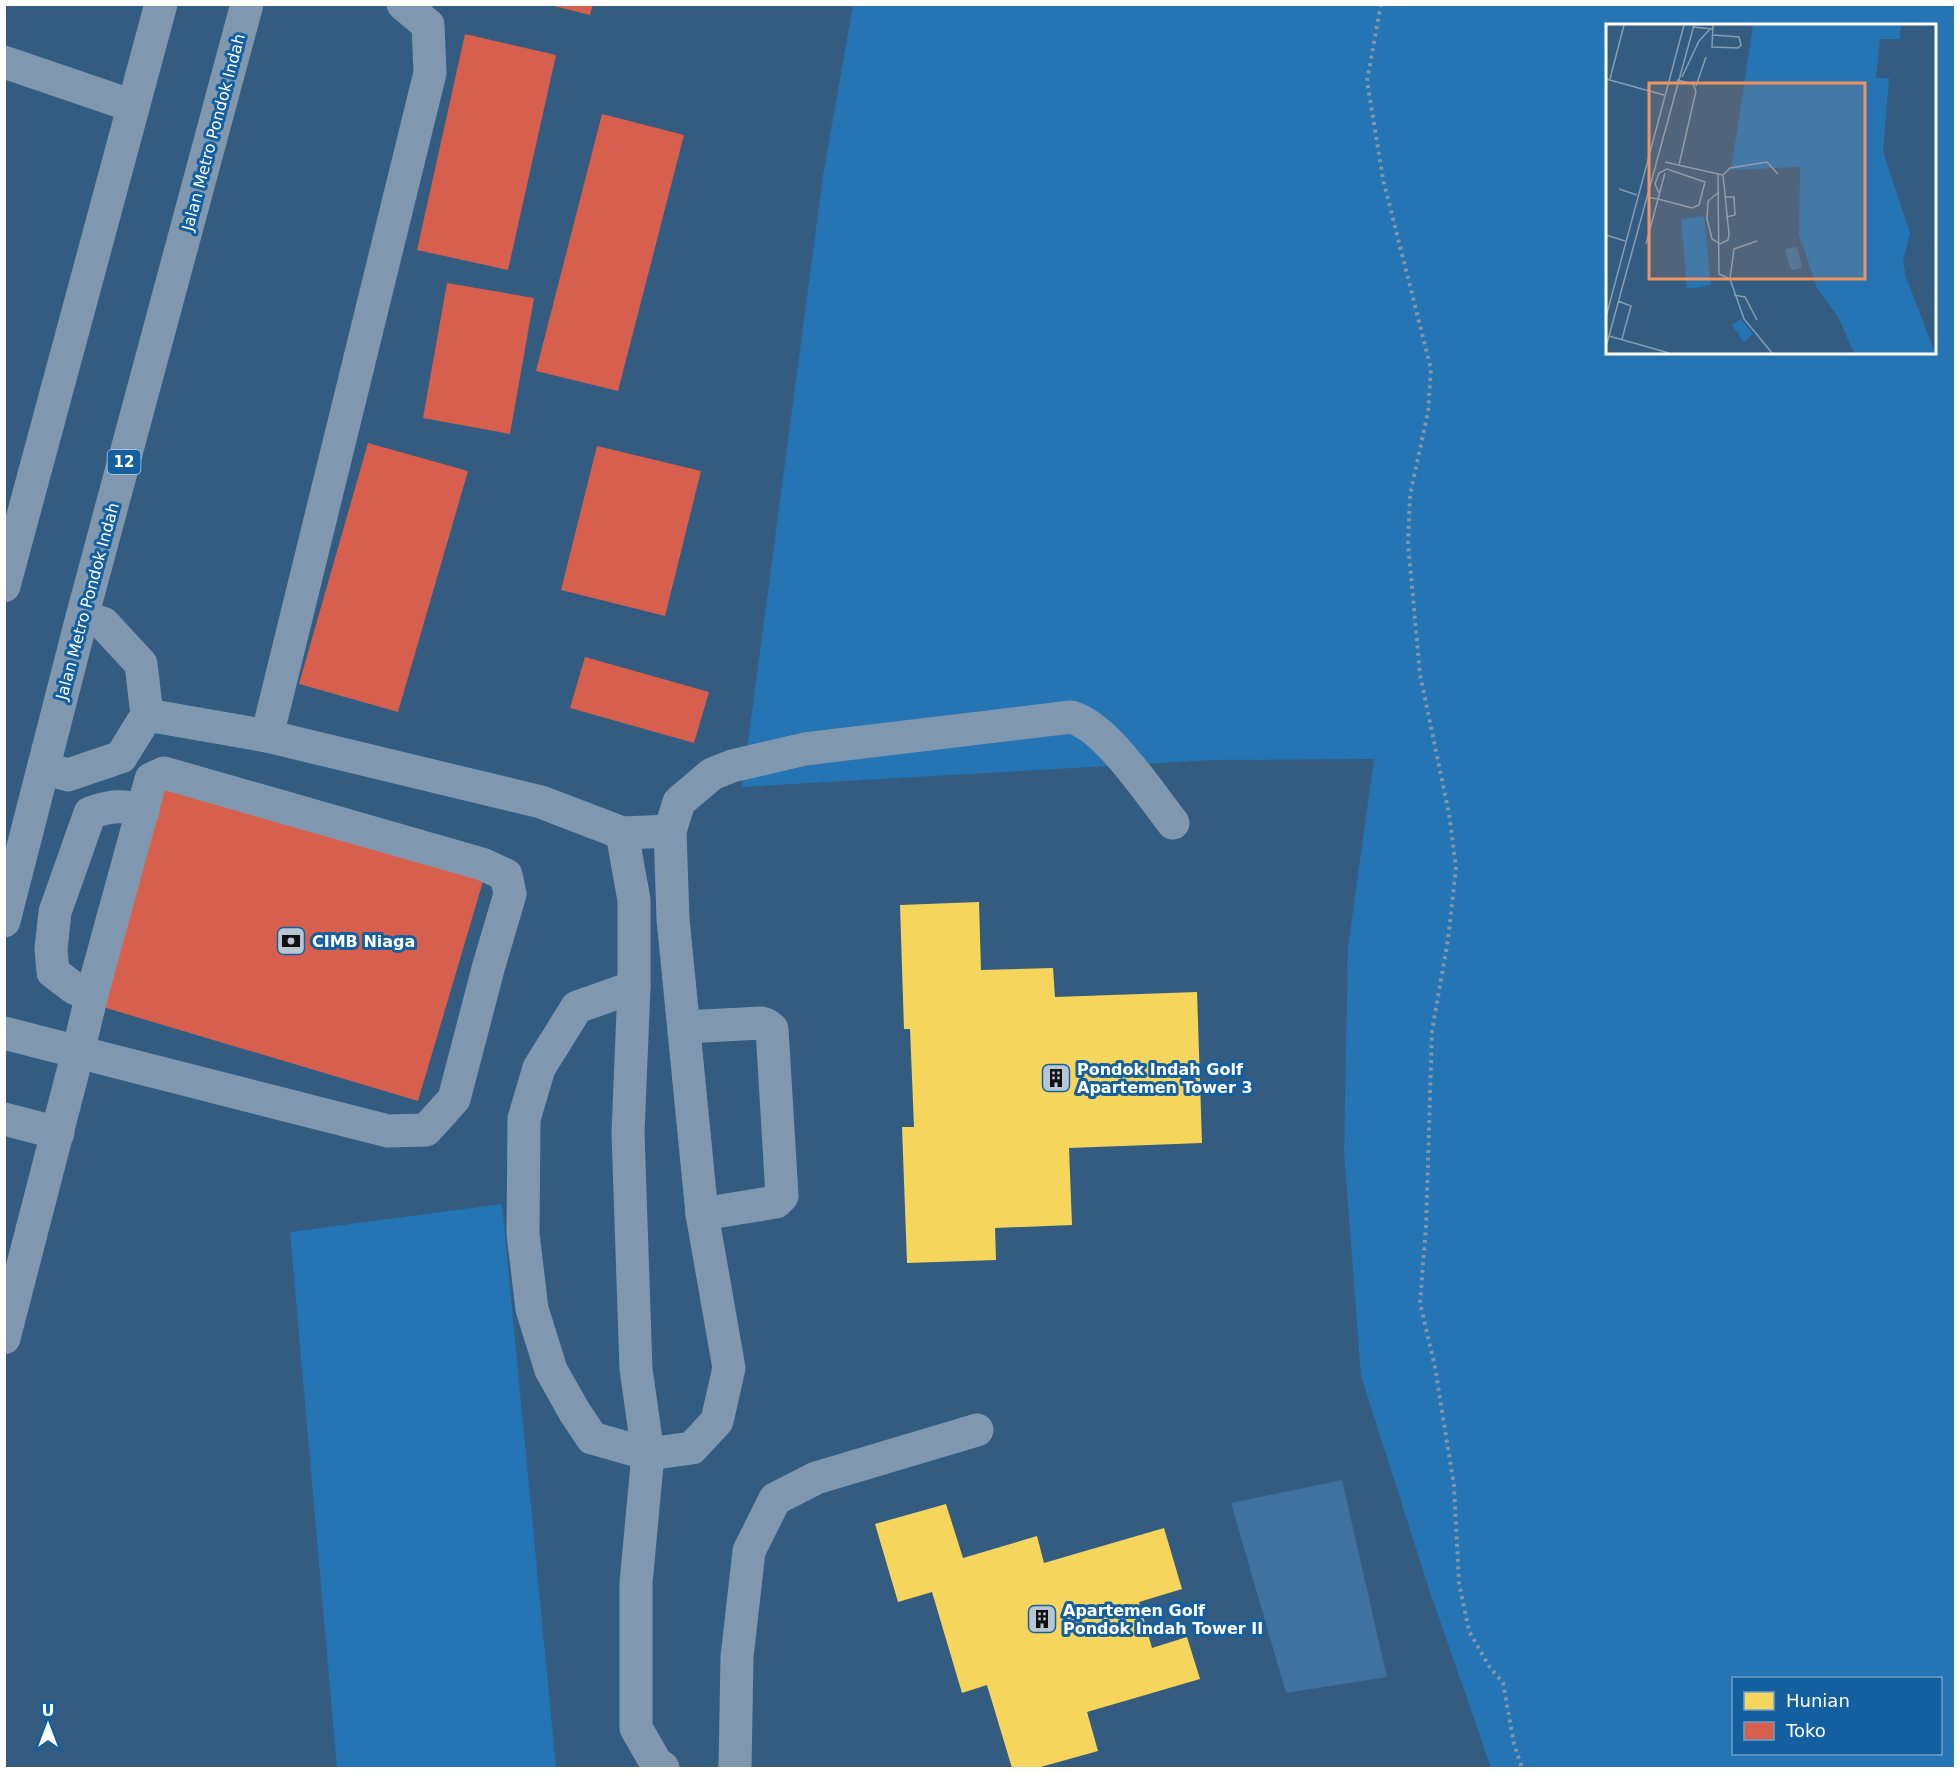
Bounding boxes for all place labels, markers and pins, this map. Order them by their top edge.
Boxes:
bank icon: CIMB Niaga [275,925,307,957]
place label: CIMB Niaga [312,932,415,951]
place label: Pondok Indah Golf Apartemen Tower 3 [1077,1060,1253,1097]
building icon: Pondok Indah Golf Apartemen Tower 3 [1040,1062,1072,1094]
place label: Apartemen Golf Pondok Indah Tower II [1063,1601,1263,1638]
building icon: Apartemen Golf Pondok Indah Tower II [1026,1603,1058,1635]

